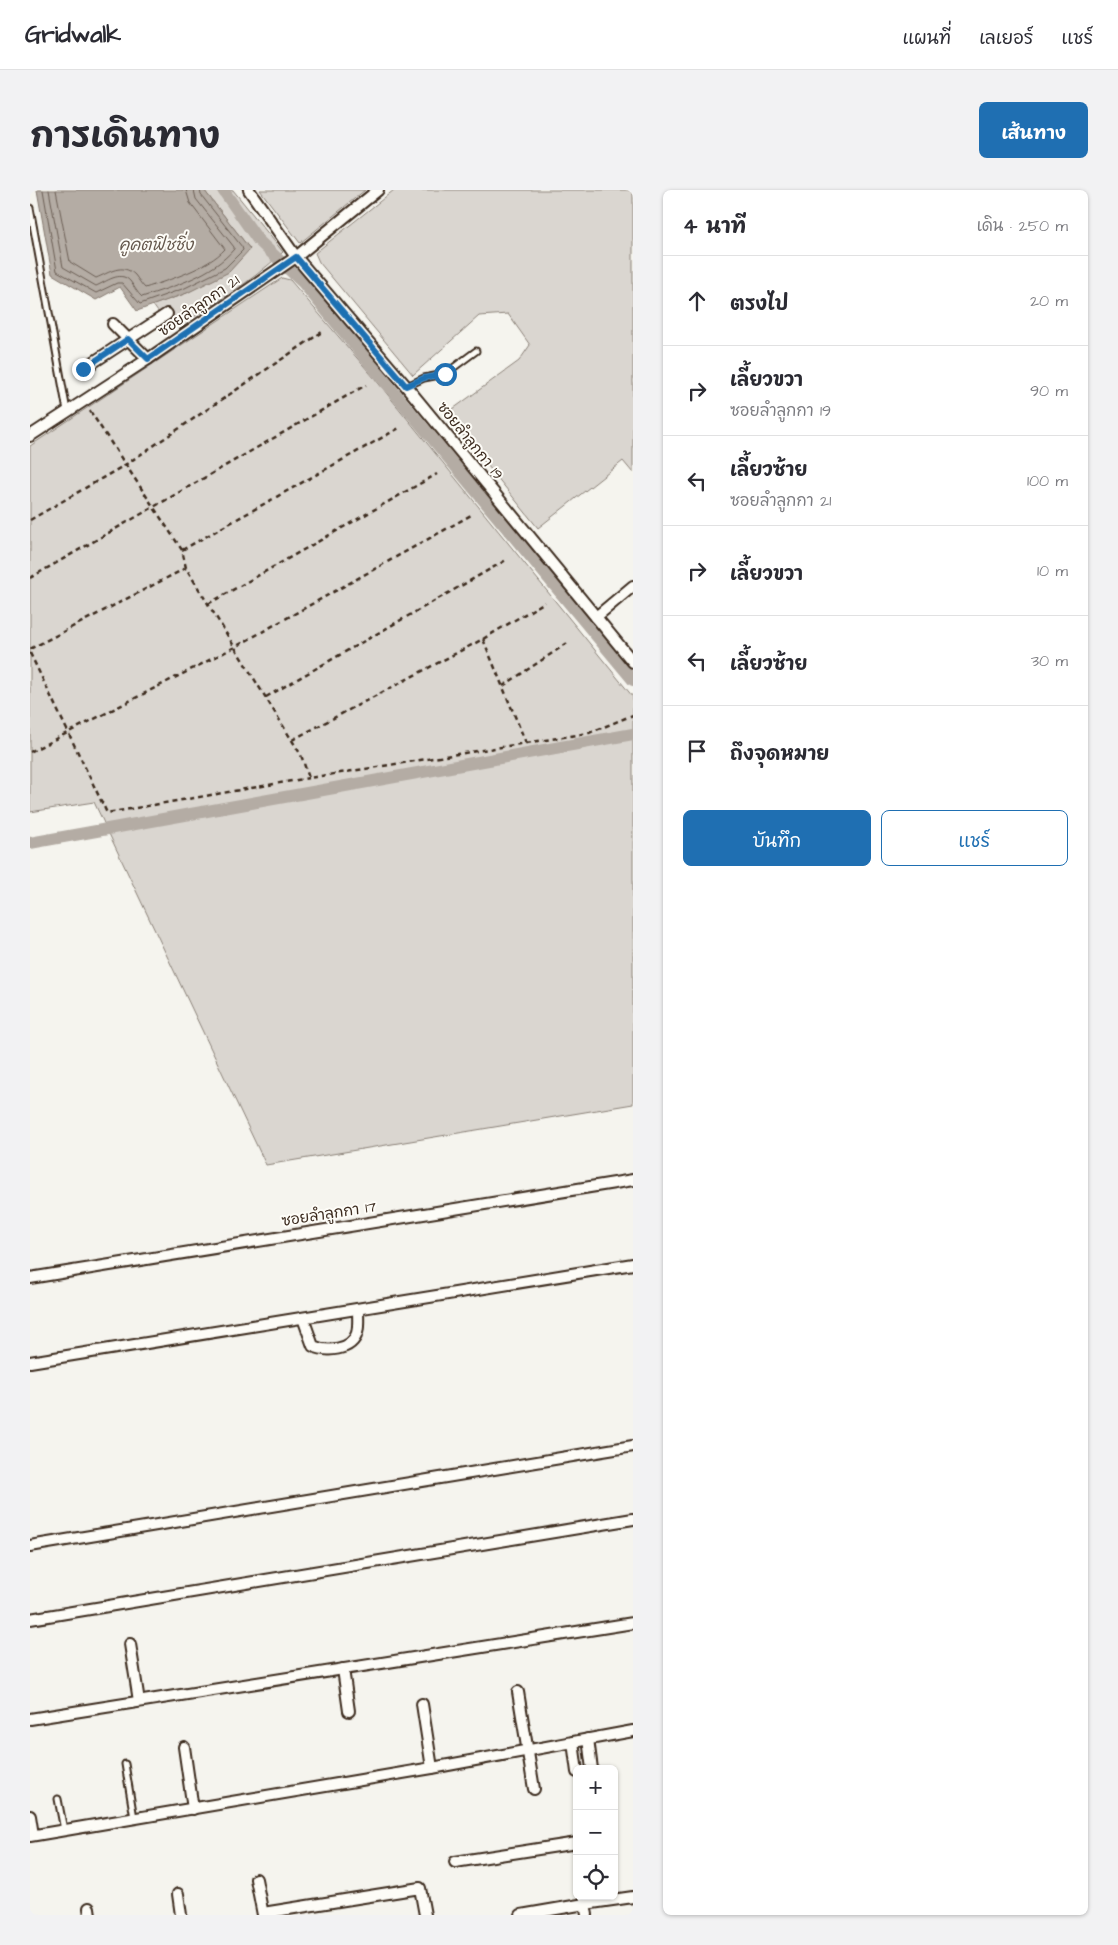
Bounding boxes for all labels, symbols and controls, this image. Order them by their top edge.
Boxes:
text: Gridwalk [25,18,121,52]
text: แผนที่ [903,26,951,51]
text: เลเยอร์ [979,26,1033,51]
text: แชร์ [1061,26,1093,51]
button: เส้นทาง [979,102,1088,158]
text: การเดินทาง [30,112,220,161]
text: 4 นาที [683,212,746,241]
text: เดิน · 250 m [977,215,1068,237]
water label: คูคตฟิชชิ่ง [119,231,195,257]
street label: ซอยลำลูกกา 21 [154,270,244,342]
icon: ahead [683,287,711,315]
text: 20 m [1030,290,1068,312]
text: ตรงไป [730,291,788,318]
route end [72,358,95,381]
route start [434,363,457,386]
text: เลี้ยวขวา [730,367,803,394]
icon: right [683,377,711,405]
text: 90 m [1030,380,1068,402]
street label: ซอยลำลูกกา 19 [432,398,508,484]
text: ซอยลำลูกกา 19 [730,400,831,422]
text: เลี้ยวซ้าย [730,457,807,484]
icon: left [683,467,711,495]
text: 100 m [1027,470,1068,492]
text: ซอยลำลูกกา 21 [730,490,831,512]
icon: right [683,557,711,585]
text: 10 m [1037,560,1068,582]
text: เลี้ยวขวา [730,561,803,588]
icon: left [683,647,711,675]
text: 30 m [1031,650,1068,672]
text: เลี้ยวซ้าย [730,651,807,678]
icon: arrive [683,737,711,765]
text: ถึงจุดหมาย [730,741,829,768]
button: บันทึก [683,810,871,866]
button: แชร์ [881,810,1068,866]
street label: ซอยลำลูกกา 17 [280,1196,378,1232]
map controls [573,1765,618,1900]
button: + [573,1765,618,1810]
button: − [573,1810,618,1855]
button: locate [573,1855,618,1900]

